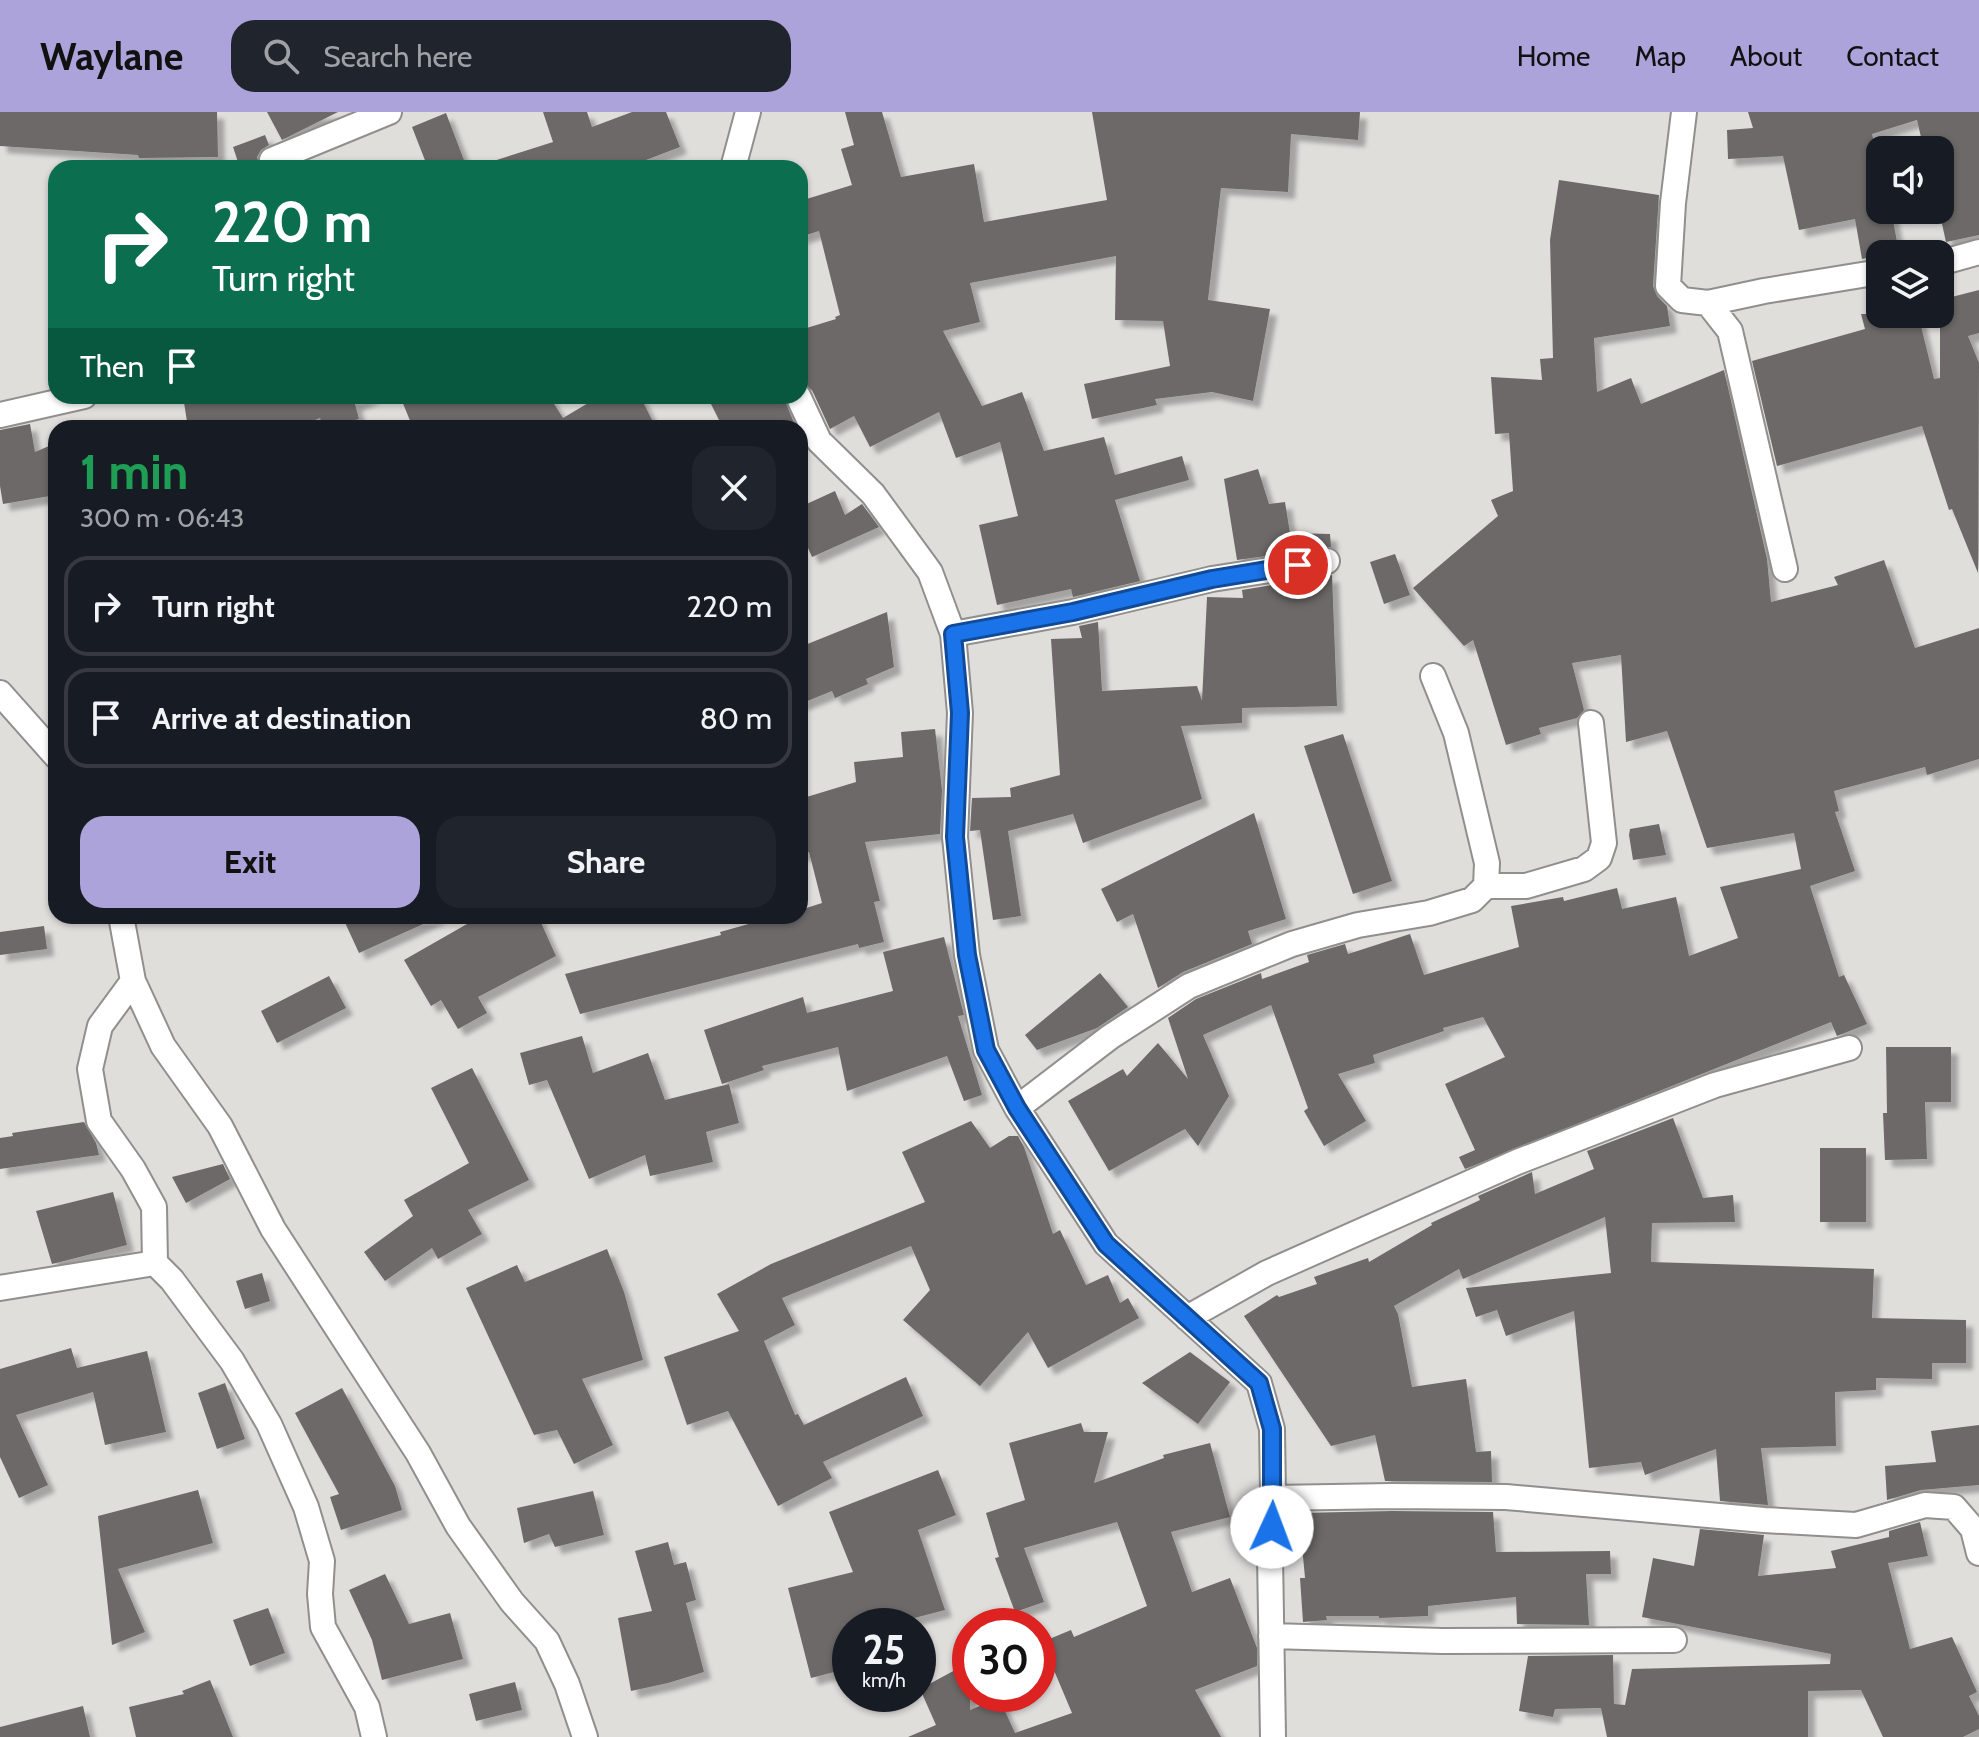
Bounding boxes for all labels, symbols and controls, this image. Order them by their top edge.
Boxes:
search box [231,20,791,92]
text: Waylane [40,33,183,80]
icon: search [259,34,303,78]
text: Search here [323,38,472,75]
text: Home [1517,39,1590,73]
text: Map [1634,39,1686,73]
text: About [1730,39,1802,73]
text: Contact [1846,39,1939,73]
map controls [1866,136,1954,328]
button: sound [1866,136,1954,224]
text: 220 m [212,188,372,256]
icon: right [80,192,184,296]
button: layers [1866,240,1954,328]
text: Turn right [212,256,355,300]
icon: arrive [160,344,204,388]
text: Then [80,348,144,385]
text: 1 min [80,443,188,501]
button: close [692,446,776,530]
text: 300 m · 06:43 [80,502,244,534]
pin [1264,531,1332,599]
icon: arrive [1276,543,1320,587]
icon: right [84,584,128,628]
text: Turn right [152,588,275,625]
text: 220 m [687,588,772,625]
icon: arrive [84,696,128,740]
text: Arrive at destination [152,700,412,737]
text: 80 m [700,700,772,737]
button: Exit [80,816,420,908]
button: Share [436,816,776,908]
position arrow [1230,1485,1314,1569]
speed limit sign: 30 [952,1608,1056,1712]
text: 25 [863,1625,905,1674]
text: km/h [862,1668,906,1692]

